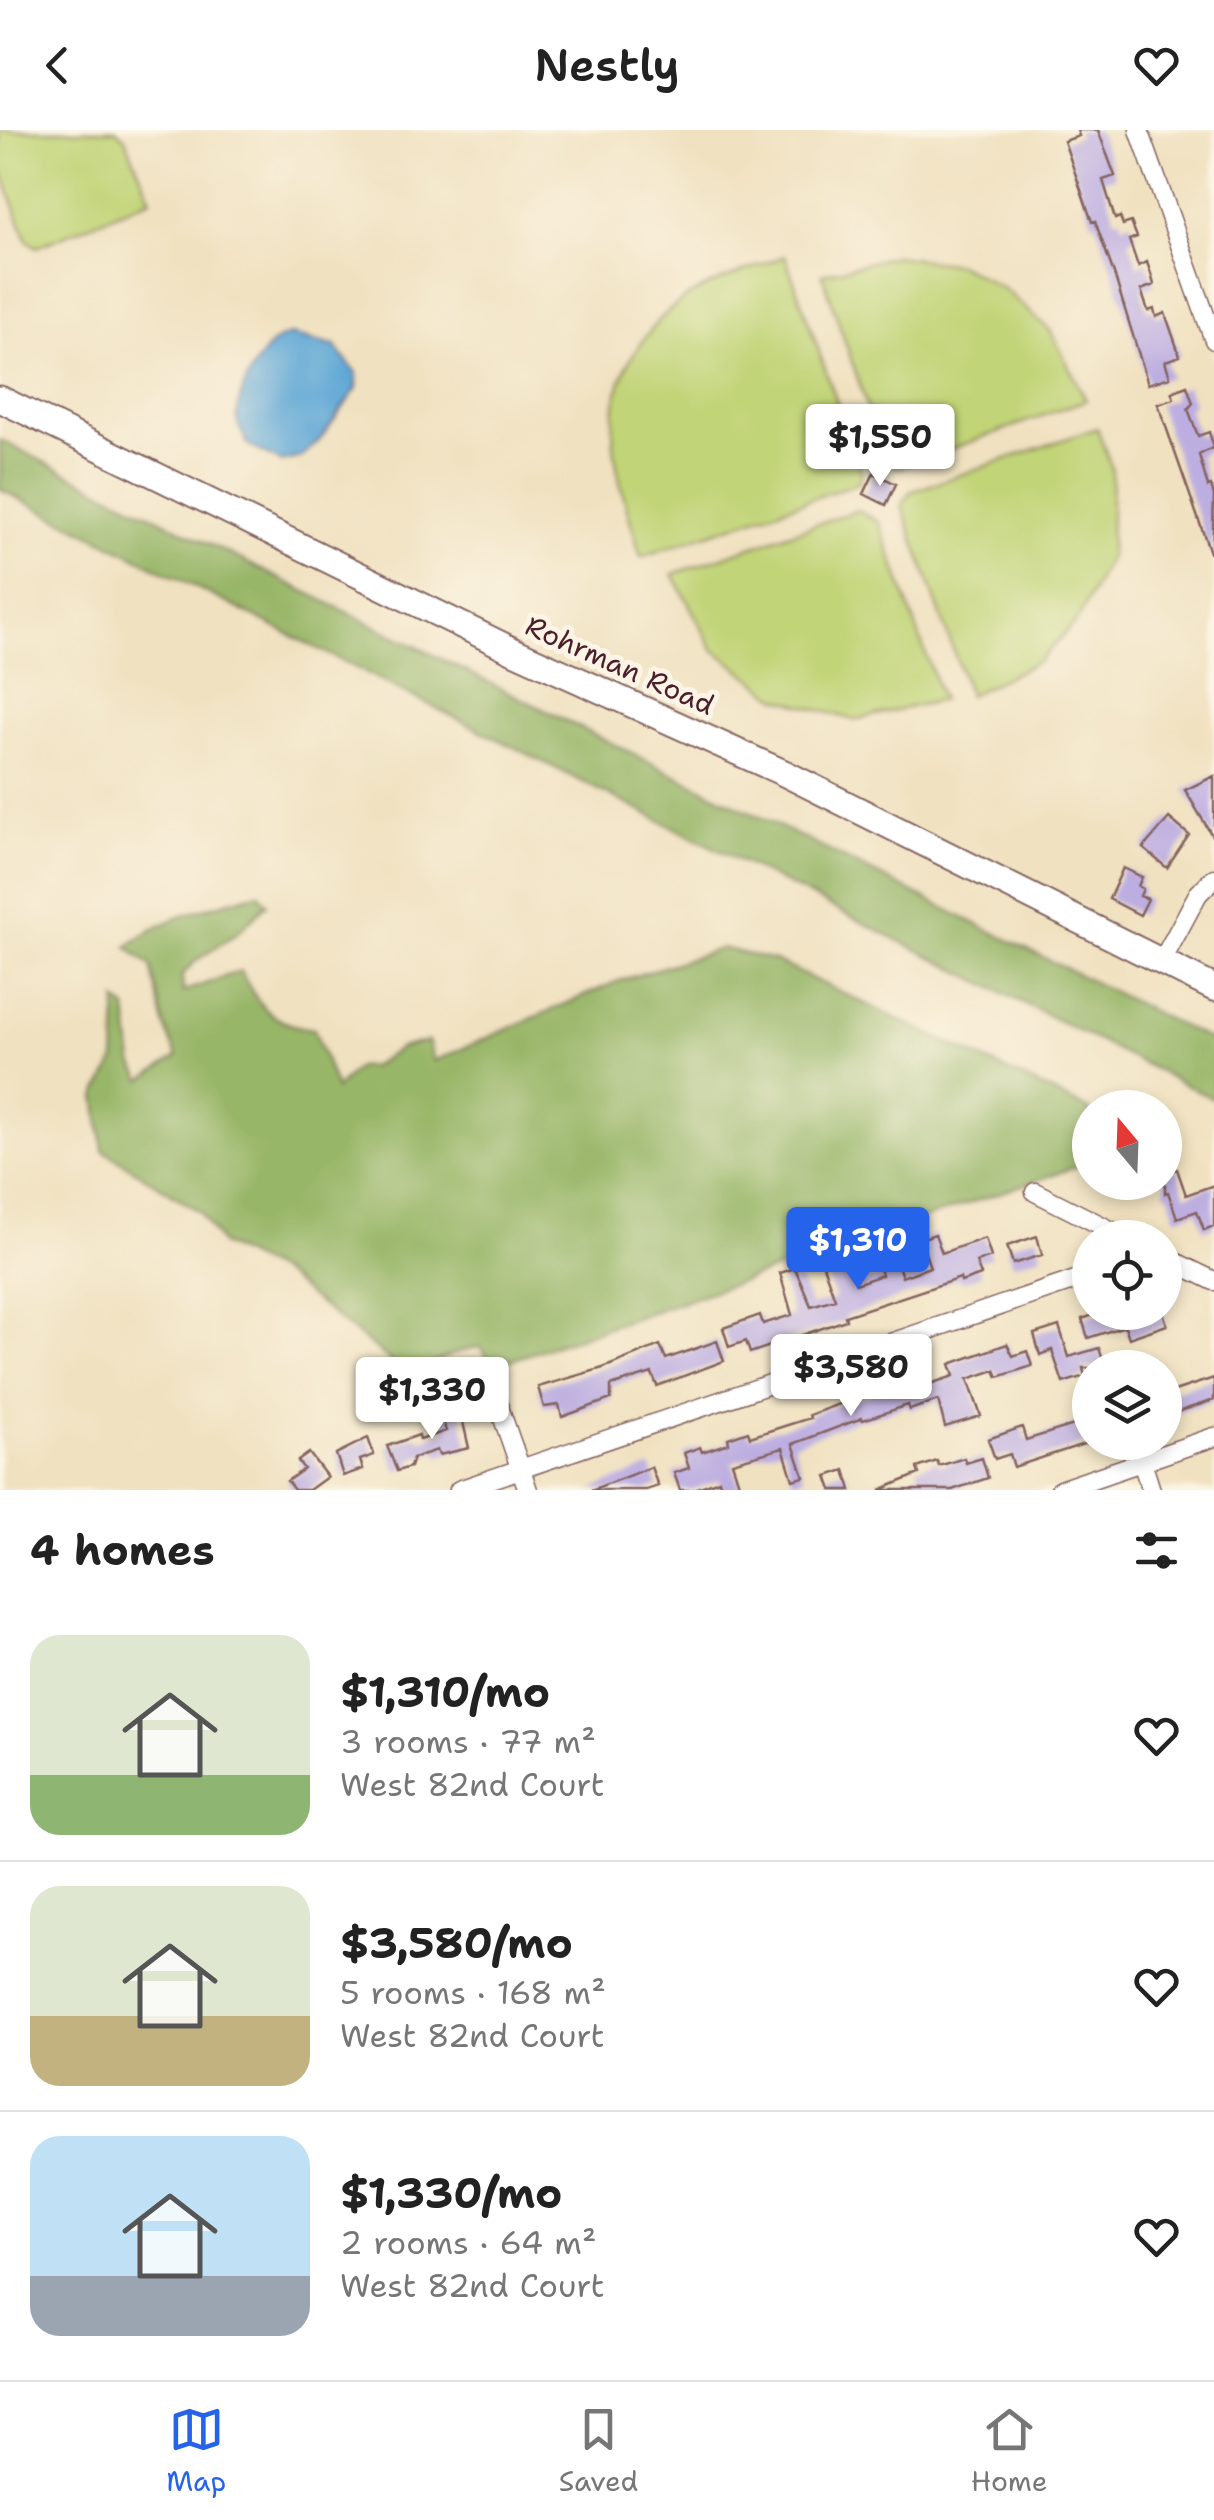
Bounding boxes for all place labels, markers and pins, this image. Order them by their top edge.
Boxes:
pin: $1,550 [799,404,961,489]
pin: $1,310 [777,1207,939,1292]
pin: $3,580 [770,1334,932,1419]
pin: $1,330 [351,1357,513,1442]

